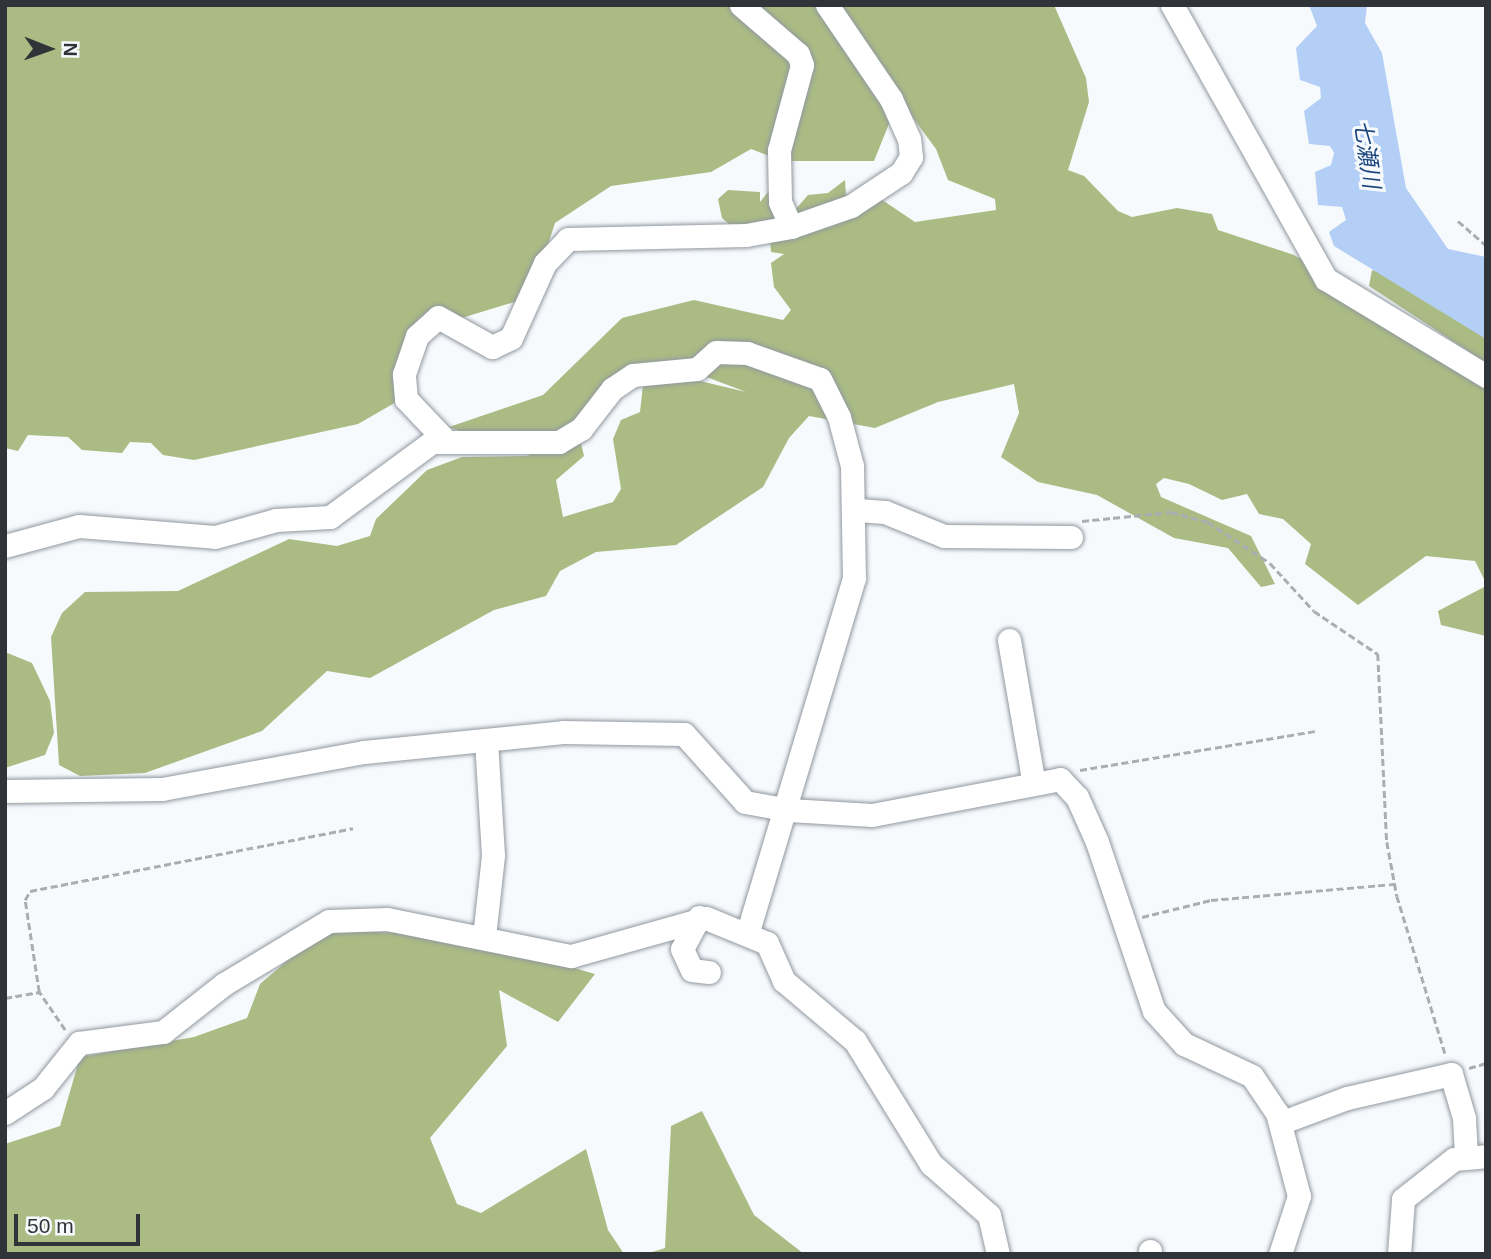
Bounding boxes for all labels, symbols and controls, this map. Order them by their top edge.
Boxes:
north arrow [14,14,84,84]
text: N [60,42,81,56]
water label: 七瀬川 [1349,118,1385,190]
scale bar [18,1200,144,1244]
text: 50 m [27,1214,74,1237]

